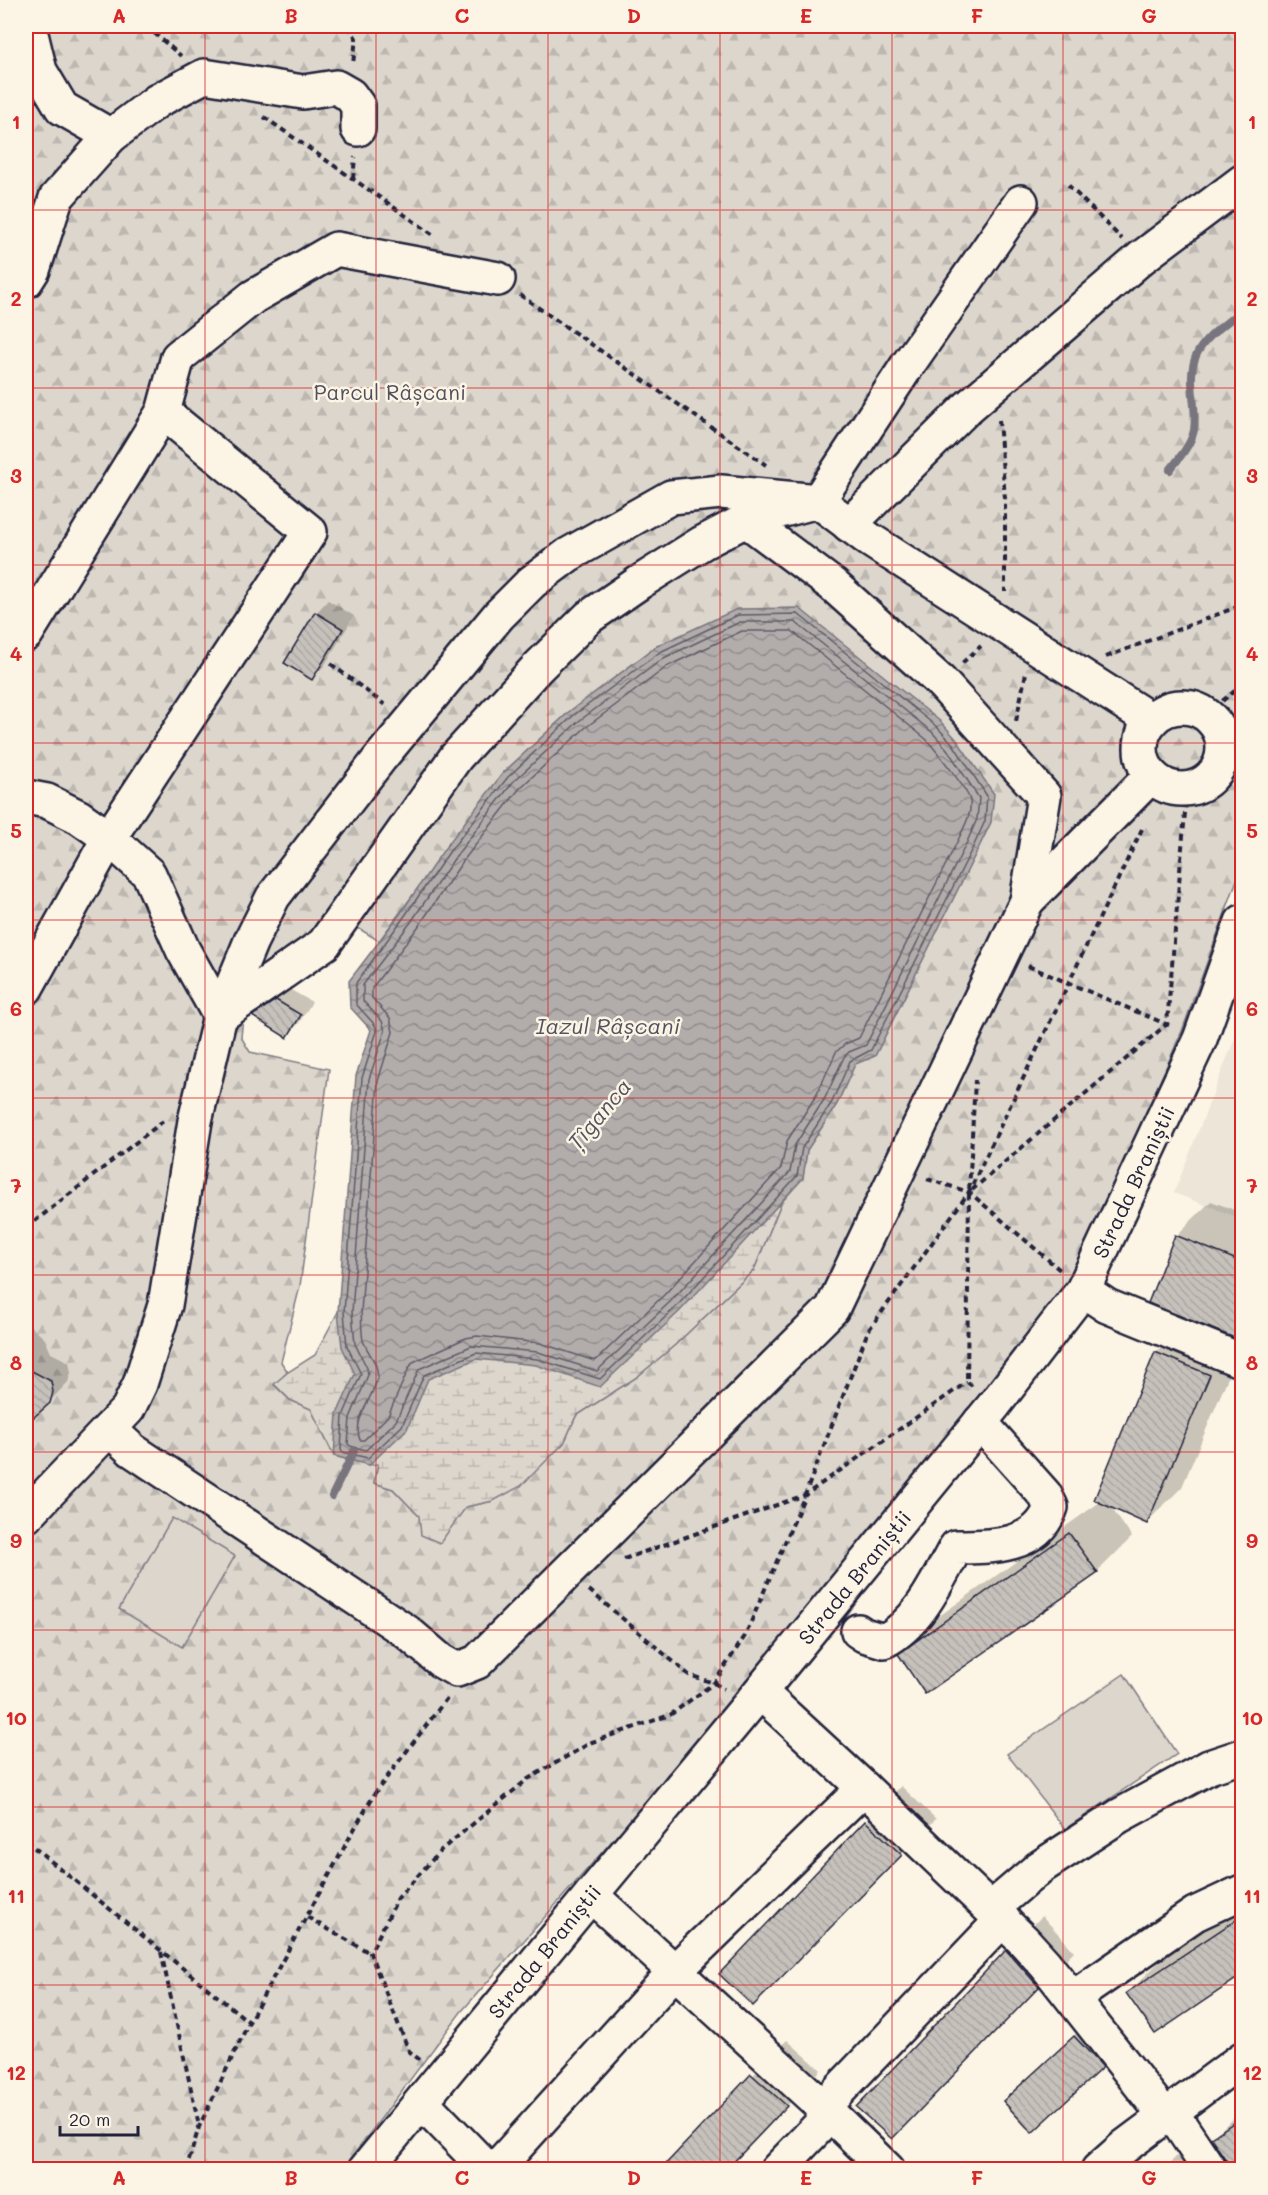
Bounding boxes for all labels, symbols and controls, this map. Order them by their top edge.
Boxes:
text: A [112,2,126,28]
text: B [284,2,298,28]
text: C [455,2,470,28]
text: D [627,2,641,28]
text: E [800,2,812,28]
text: F [971,2,984,28]
text: G [1141,2,1157,28]
text: 1 [12,108,20,134]
text: 1 [1248,108,1256,134]
text: 2 [10,285,22,311]
text: 2 [1246,285,1258,311]
park label: Parcul Râșcani [314,378,466,406]
text: 3 [10,462,22,488]
text: 3 [1246,462,1258,488]
text: 4 [10,640,23,666]
text: 4 [1246,640,1259,666]
text: 5 [10,817,22,843]
text: 5 [1246,817,1258,843]
text: 6 [10,995,22,1021]
text: 6 [1246,995,1258,1021]
water label: Iazul Râșcani [536,1011,680,1040]
water label: Țîganca [561,1072,637,1156]
street label: Strada Braniștii [1086,1102,1181,1263]
text: 7 [10,1172,22,1198]
text: 7 [1246,1172,1258,1198]
text: 8 [10,1349,22,1375]
text: 8 [1246,1349,1258,1375]
street label: Strada Braniștii [792,1504,917,1650]
text: 9 [10,1527,22,1553]
text: 9 [1246,1527,1258,1553]
text: 10 [5,1704,27,1730]
text: 10 [1241,1704,1263,1730]
street label: Strada Braniștii [482,1878,607,2024]
text: 11 [7,1882,25,1908]
text: 11 [1243,1882,1261,1908]
text: 12 [6,2059,26,2085]
text: 12 [1242,2059,1262,2085]
scale bar [60,2099,138,2137]
text: 20 m [69,2107,110,2131]
text: A [112,2164,126,2190]
text: B [284,2164,298,2190]
text: C [455,2164,470,2190]
text: D [627,2164,641,2190]
text: E [800,2164,812,2190]
text: F [971,2164,984,2190]
text: G [1141,2164,1157,2190]

